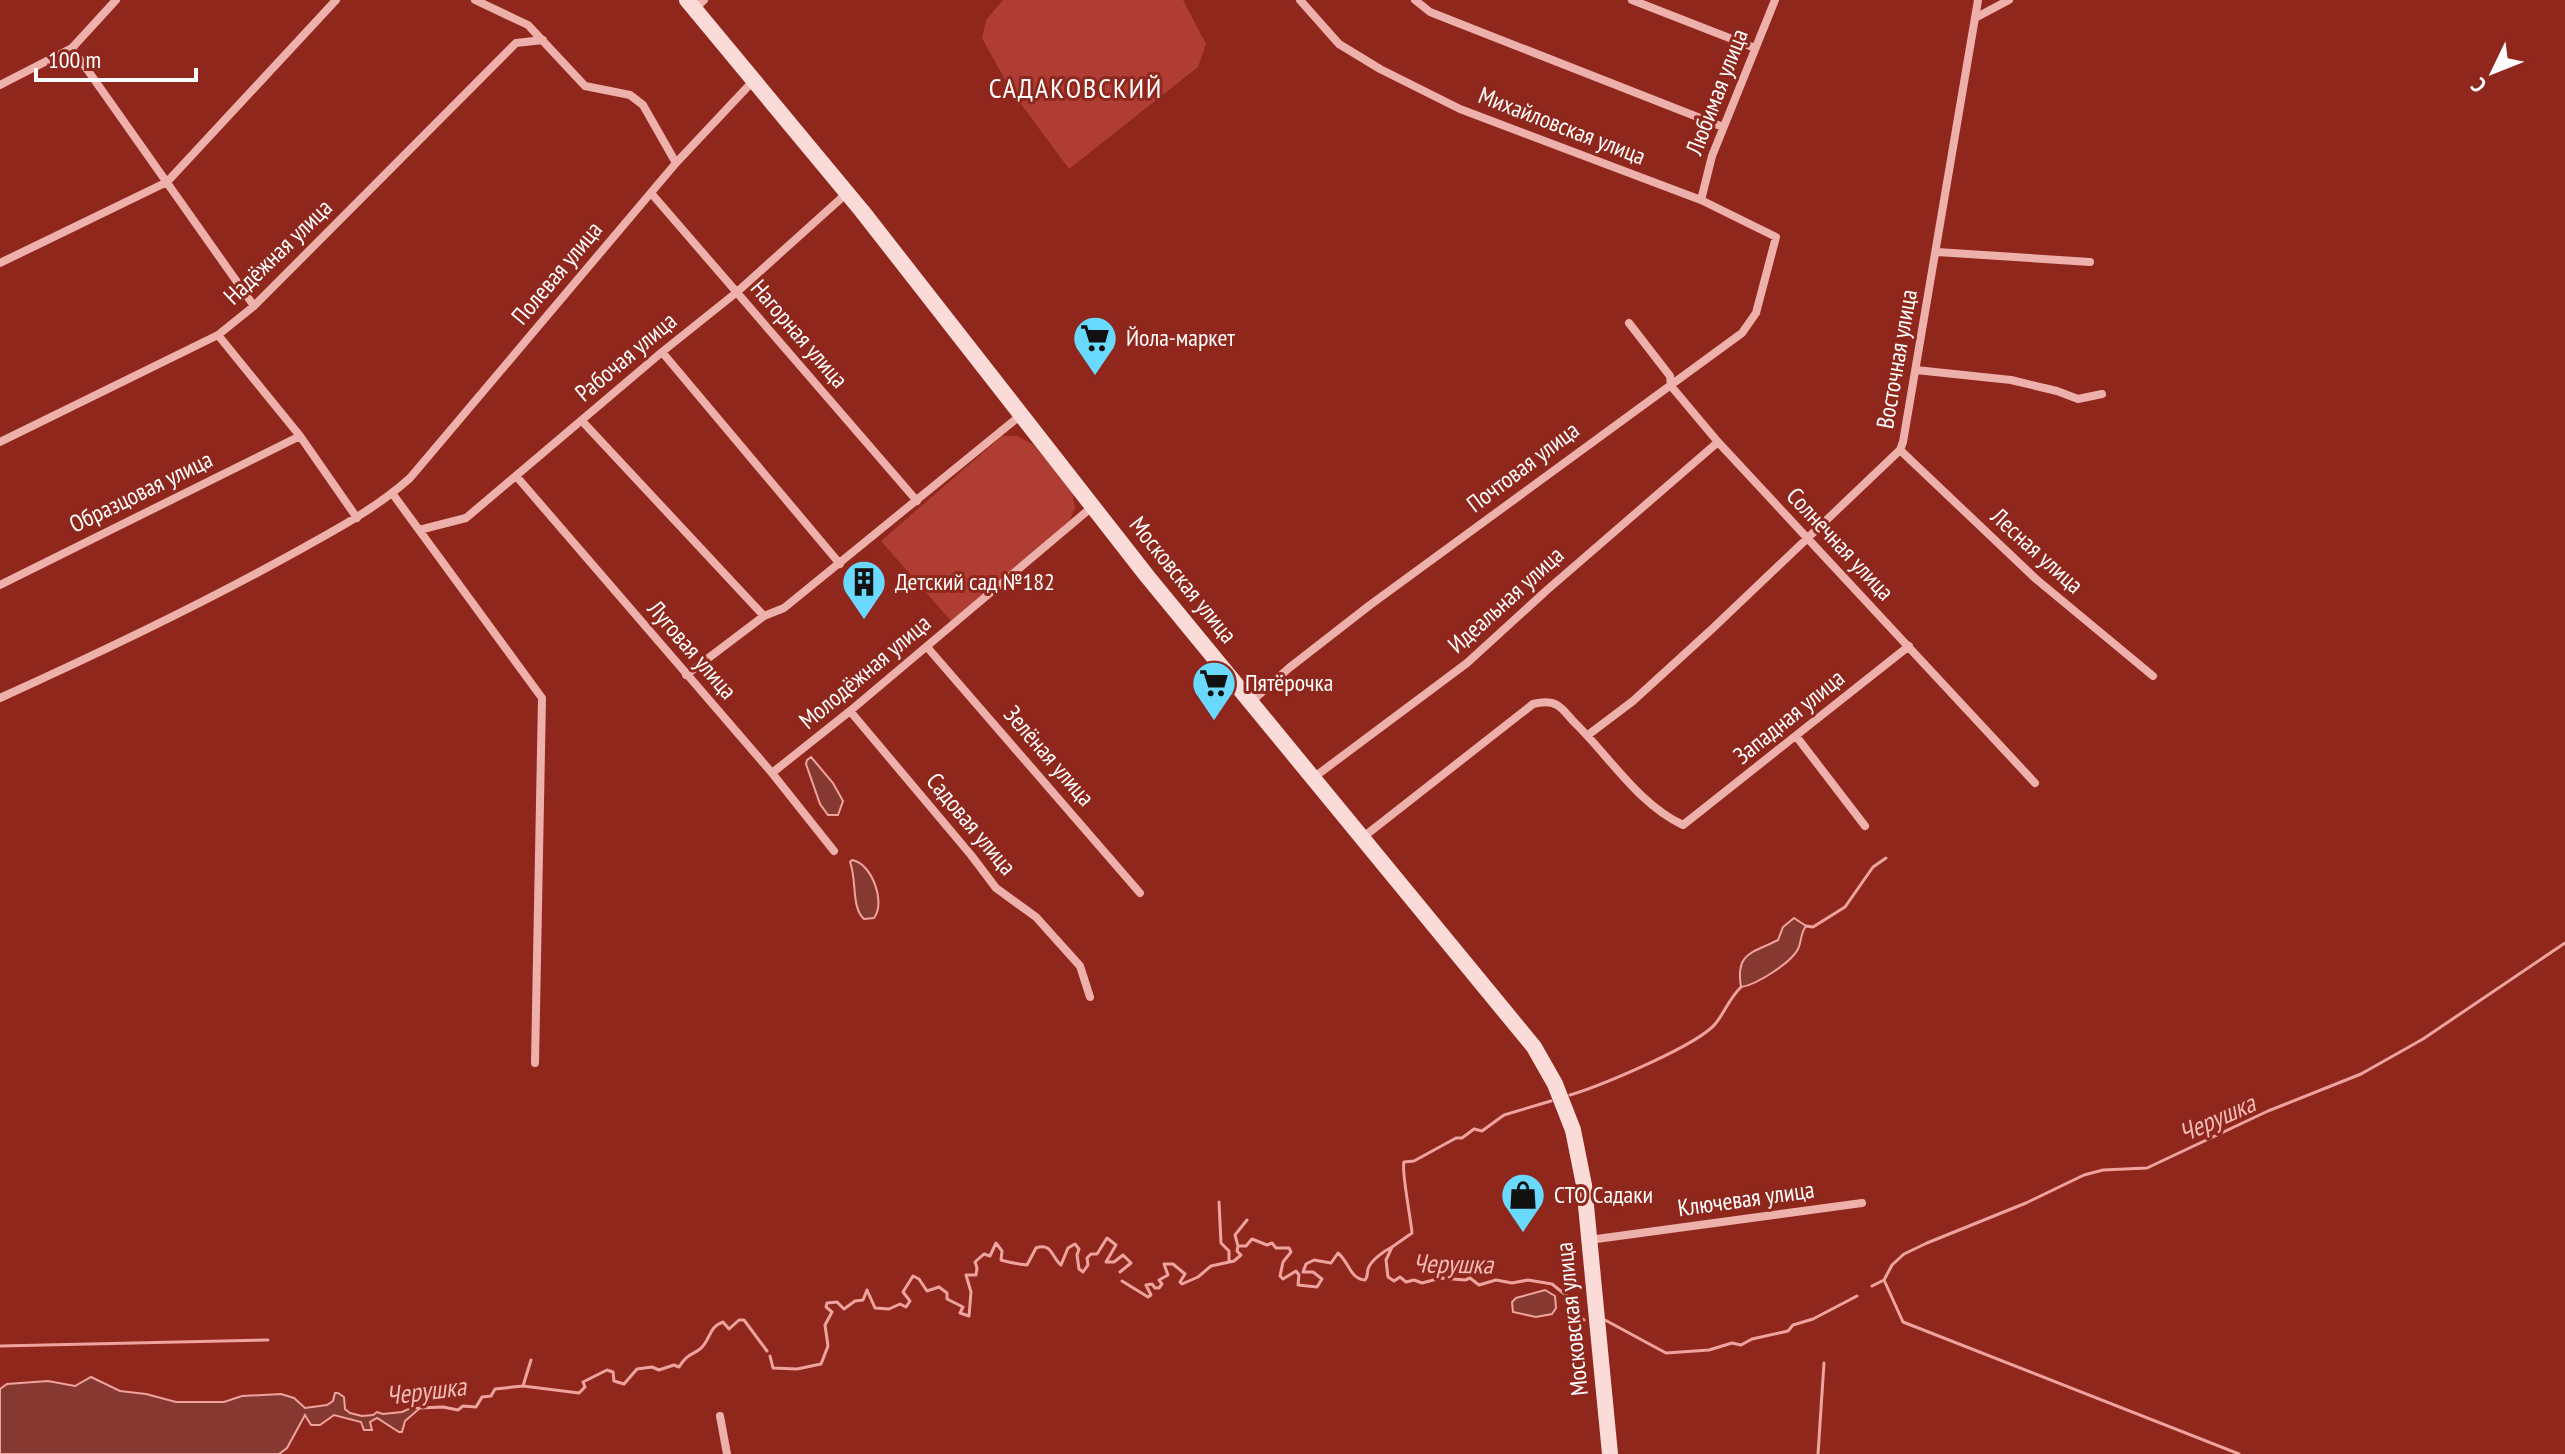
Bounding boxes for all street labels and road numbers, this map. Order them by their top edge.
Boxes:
street label: Любимая улица [1678,24,1755,160]
street label: Михайловская улица [1474,79,1650,172]
street label: Надёжная улица [217,192,338,311]
street label: Полевая улица [504,215,609,331]
street label: Нагорная улица [744,273,855,394]
street label: Восточная улица [1869,287,1924,431]
street label: Рабочая улица [569,305,683,408]
street label: Почтовая улица [1460,414,1585,519]
street label: Образцовая улица [64,443,218,540]
street label: Солнечная улица [1780,481,1901,607]
street label: Лесная улица [1984,500,2090,600]
street label: Московская улица [1123,510,1244,649]
street label: Идеальная улица [1441,539,1570,660]
street label: Луговая улица [640,593,744,706]
street label: Молодёжная улица [792,608,937,736]
street label: Западная улица [1727,662,1850,771]
street label: Зелёная улица [997,699,1101,812]
street label: Садовая улица [920,766,1023,881]
street label: Ключевая улица [1676,1174,1816,1223]
street label: Московская улица [1548,1241,1595,1397]

